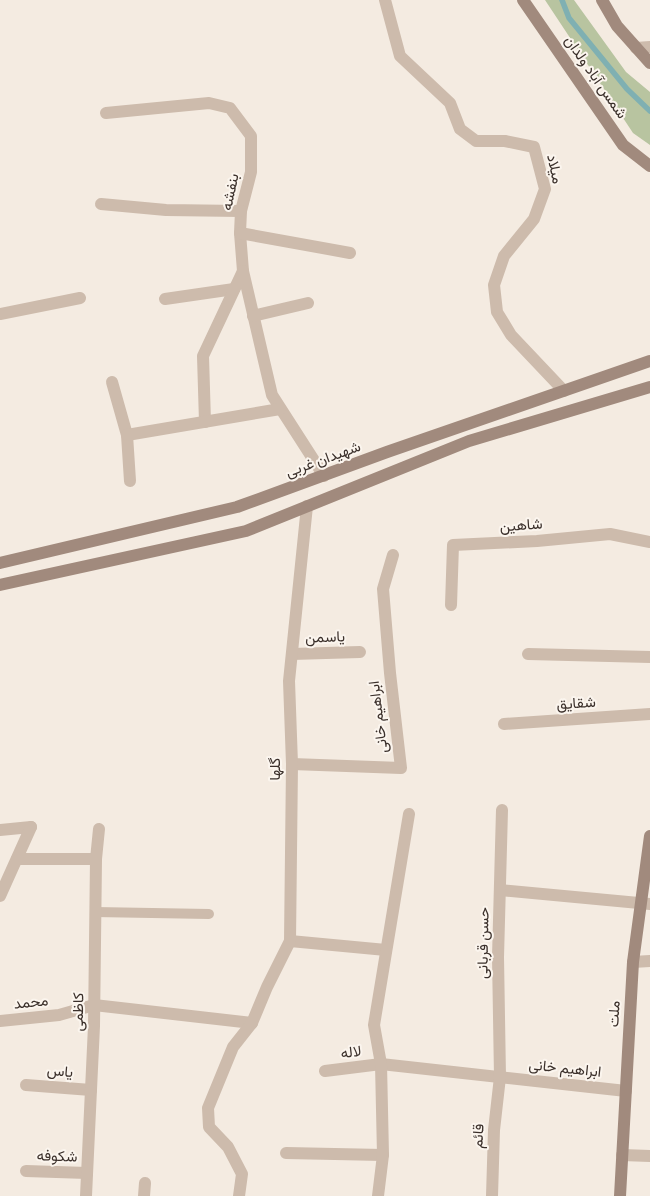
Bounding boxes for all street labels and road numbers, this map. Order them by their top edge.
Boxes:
street label: شمس آباد ولدان [560,32,631,123]
street label: میلاد [543,153,567,185]
street label: بنفشه [217,172,243,212]
street label: شهیدان غربی [283,437,364,482]
street label: شاهین [499,515,543,536]
street label: یاسمن [305,627,345,648]
street label: ابراهیم خانی [365,680,392,754]
street label: شقایق [556,693,597,714]
street label: گلها [266,757,284,780]
street label: حسن قربانی [473,907,494,979]
street label: محمد [13,991,49,1013]
street label: کاظمی [69,992,88,1032]
street label: ملت [604,1000,624,1028]
street label: لاله [340,1042,362,1062]
street label: ابراهیم خانی [528,1055,602,1082]
street label: یاس [46,1061,74,1082]
street label: قائم [468,1123,489,1149]
street label: شکوفه [36,1146,78,1166]

